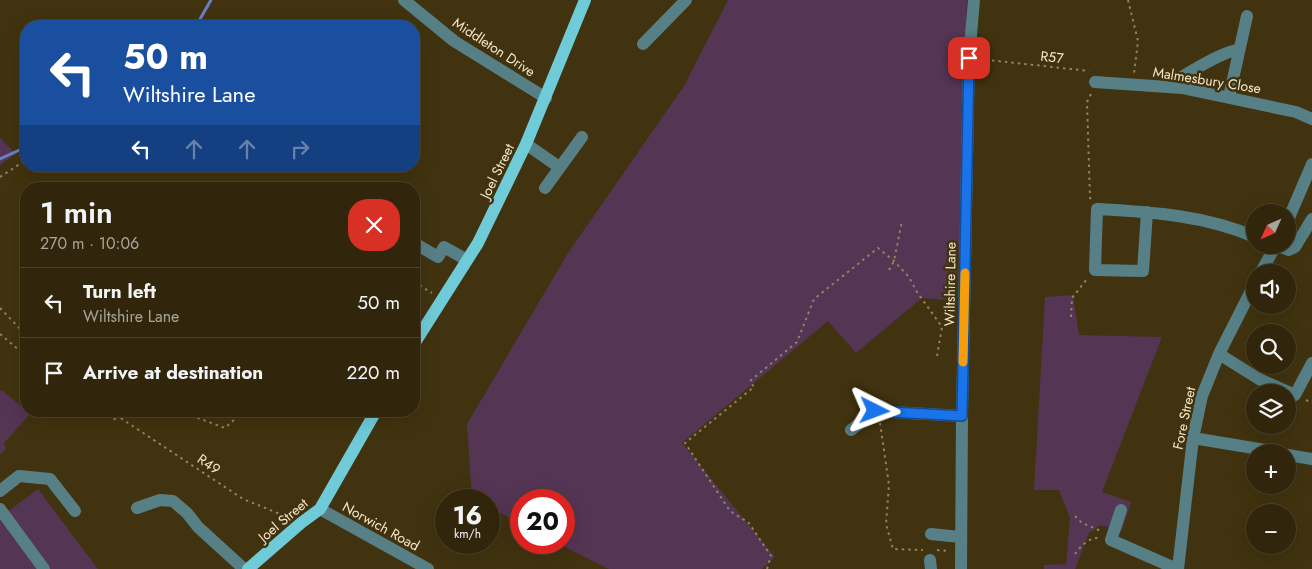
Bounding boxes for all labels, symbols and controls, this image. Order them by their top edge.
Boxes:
street label: Middleton Drive [449,13,539,81]
text: 50 m [123,32,208,82]
pin [948,37,990,79]
icon: left [40,40,105,105]
icon: arrive [955,44,983,72]
street label: R57 [1039,46,1065,68]
street label: Malmesbury Close [1151,62,1263,98]
text: Wiltshire Lane [123,78,256,110]
icon: left [127,135,155,163]
icon: ahead [180,135,208,163]
icon: ahead [233,135,261,163]
icon: right [286,135,314,163]
street label: Joel Street [474,140,519,204]
text: 1 min [40,191,113,234]
button: close [348,199,400,251]
north arrow [1246,204,1296,254]
map controls [1246,204,1296,554]
text: 270 m · 10:06 [40,232,139,255]
street label: Wiltshire Lane [939,242,961,326]
button: sound [1246,264,1296,314]
text: Turn left [83,278,156,305]
icon: left [40,289,68,317]
text: 50 m [357,289,400,316]
text: Wiltshire Lane [83,305,179,328]
button: search [1246,324,1296,374]
icon: arrive [40,359,68,387]
text: Arrive at destination [83,359,263,386]
text: 220 m [346,359,400,386]
position arrow [848,384,900,436]
street label: Fore Street [1168,384,1201,451]
button: layers [1246,384,1296,434]
button: + [1246,444,1296,494]
street label: R49 [193,449,225,479]
speed limit sign: 20 [510,489,575,554]
street label: Joel Street [252,493,313,548]
street label: Norwich Road [339,497,423,555]
text: 16 [453,497,482,533]
button: − [1246,504,1296,554]
text: km/h [454,525,481,543]

